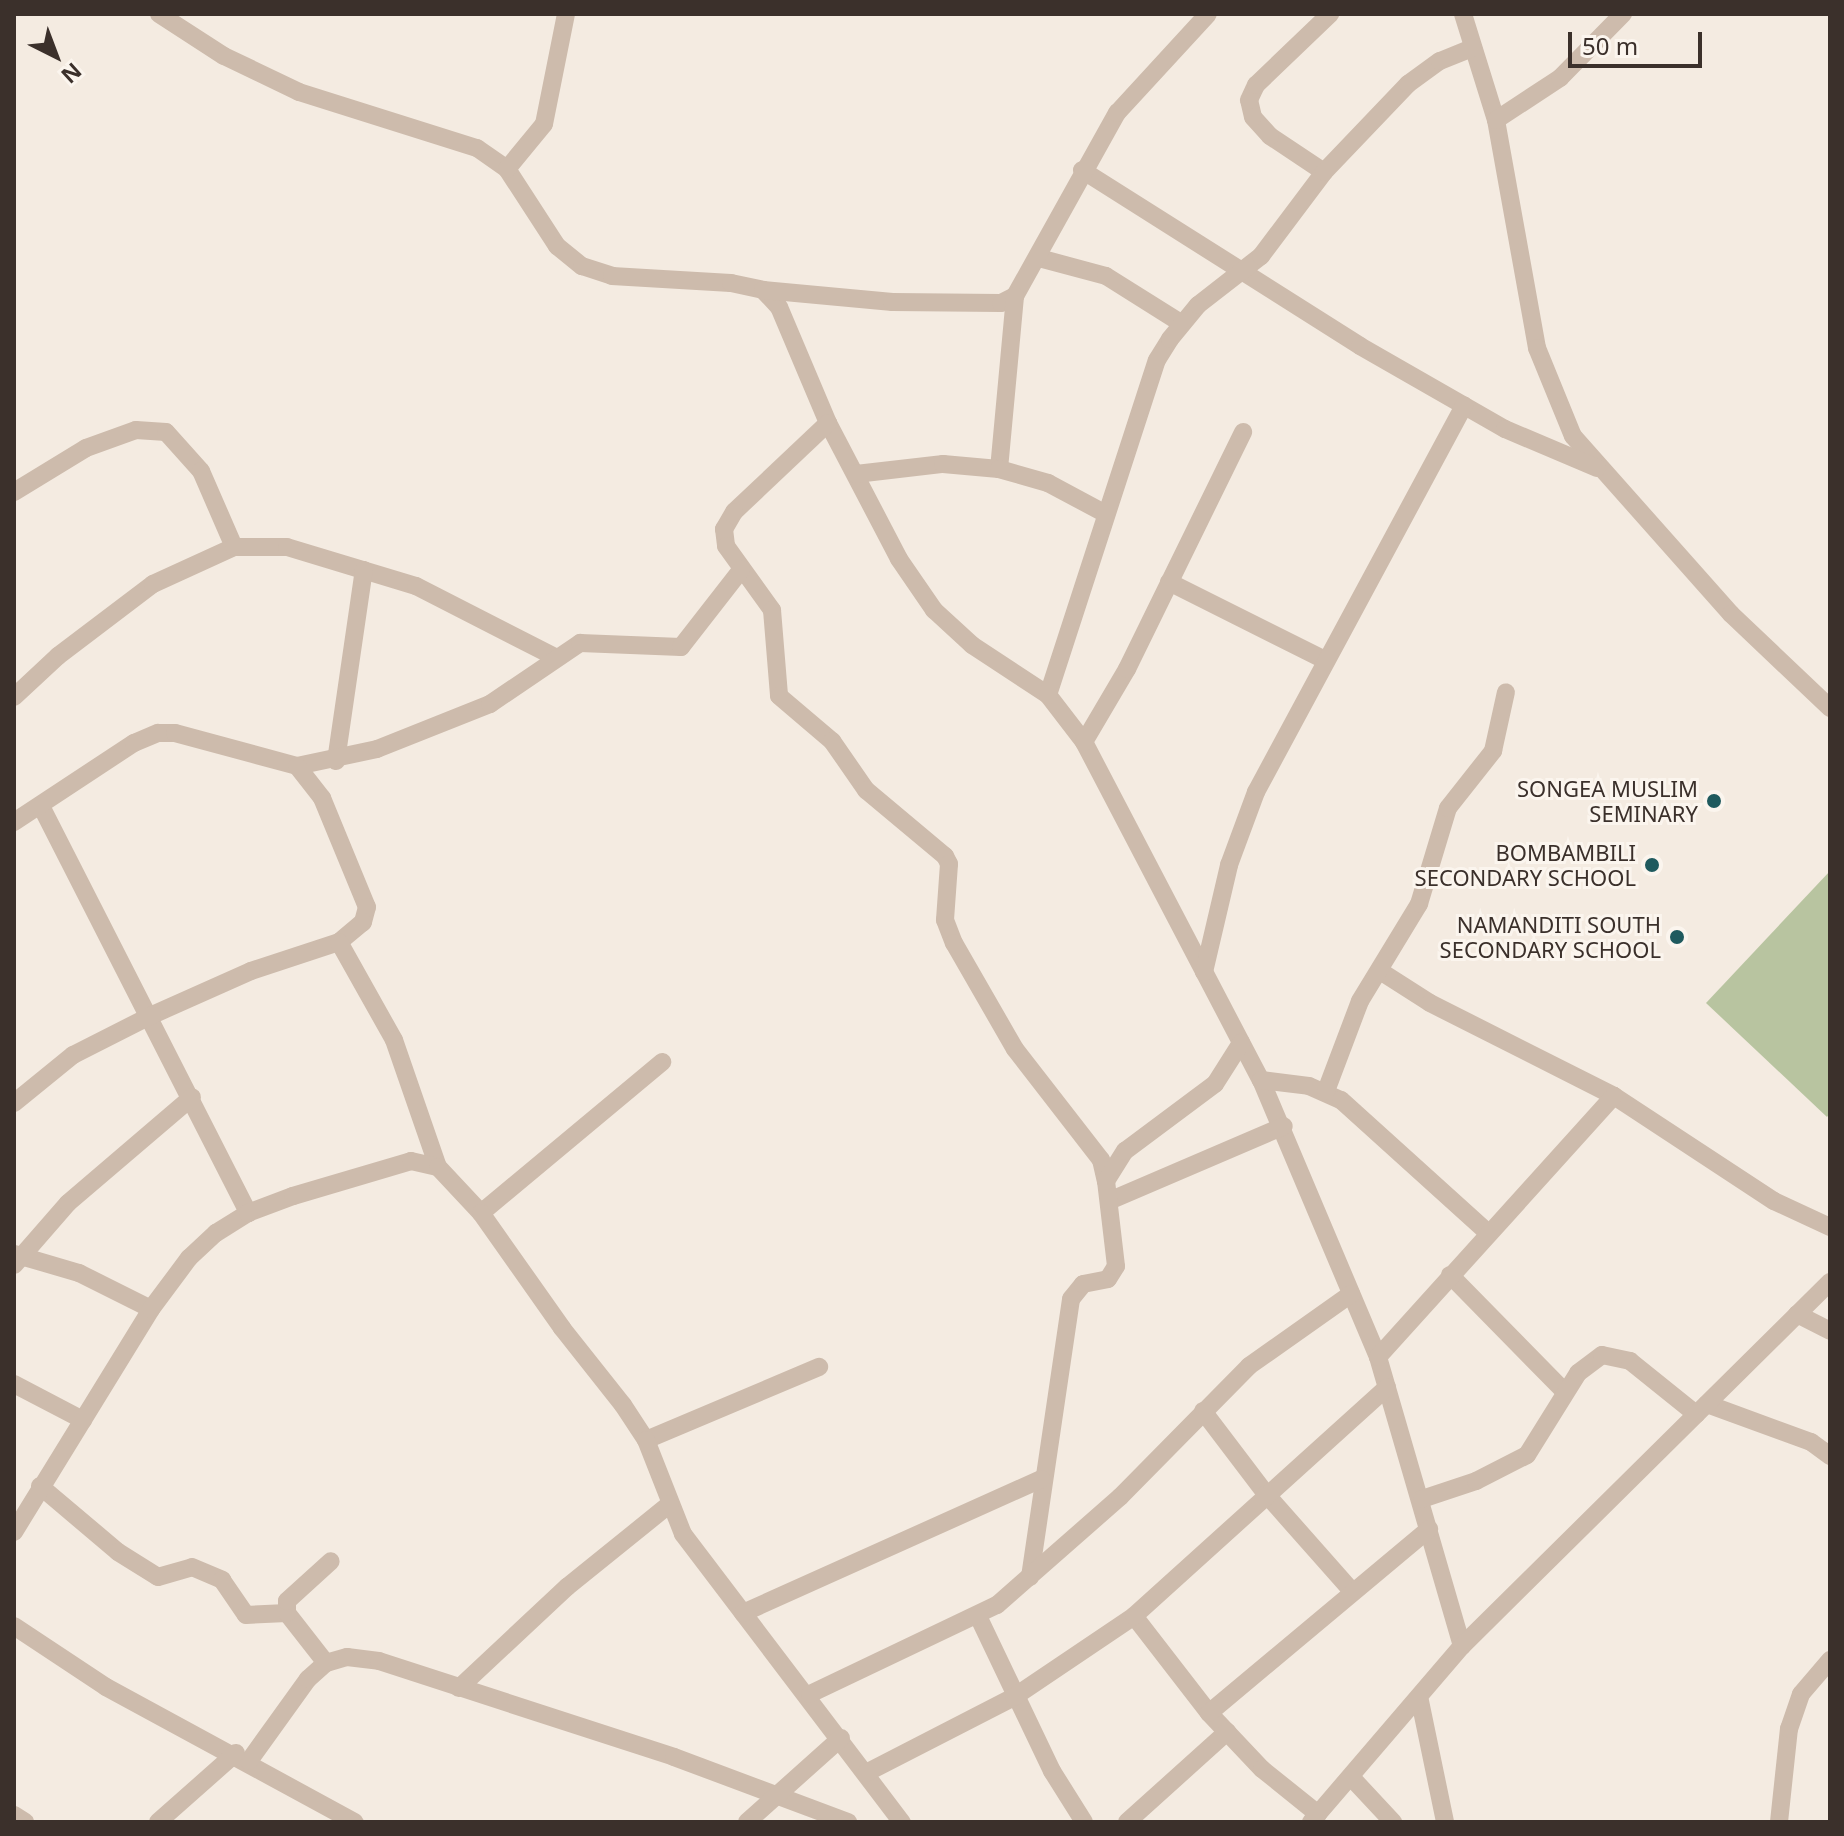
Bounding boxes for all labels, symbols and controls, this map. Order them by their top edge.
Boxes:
north arrow [16,16,96,96]
scale bar [1572,16,1706,66]
text: 50 m [1582,29,1638,62]
text: N [55,57,89,91]
place label: SONGEA MUSLIM SEMINARY [1517,775,1698,826]
marker: SONGEA MUSLIM SEMINARY [1705,792,1723,810]
place label: BOMBAMBILI SECONDARY SCHOOL [1415,839,1636,890]
marker: BOMBAMBILI SECONDARY SCHOOL [1643,856,1661,874]
place label: NAMANDITI SOUTH SECONDARY SCHOOL [1440,911,1661,962]
marker: NAMANDITI SOUTH SECONDARY SCHOOL [1668,928,1686,946]

